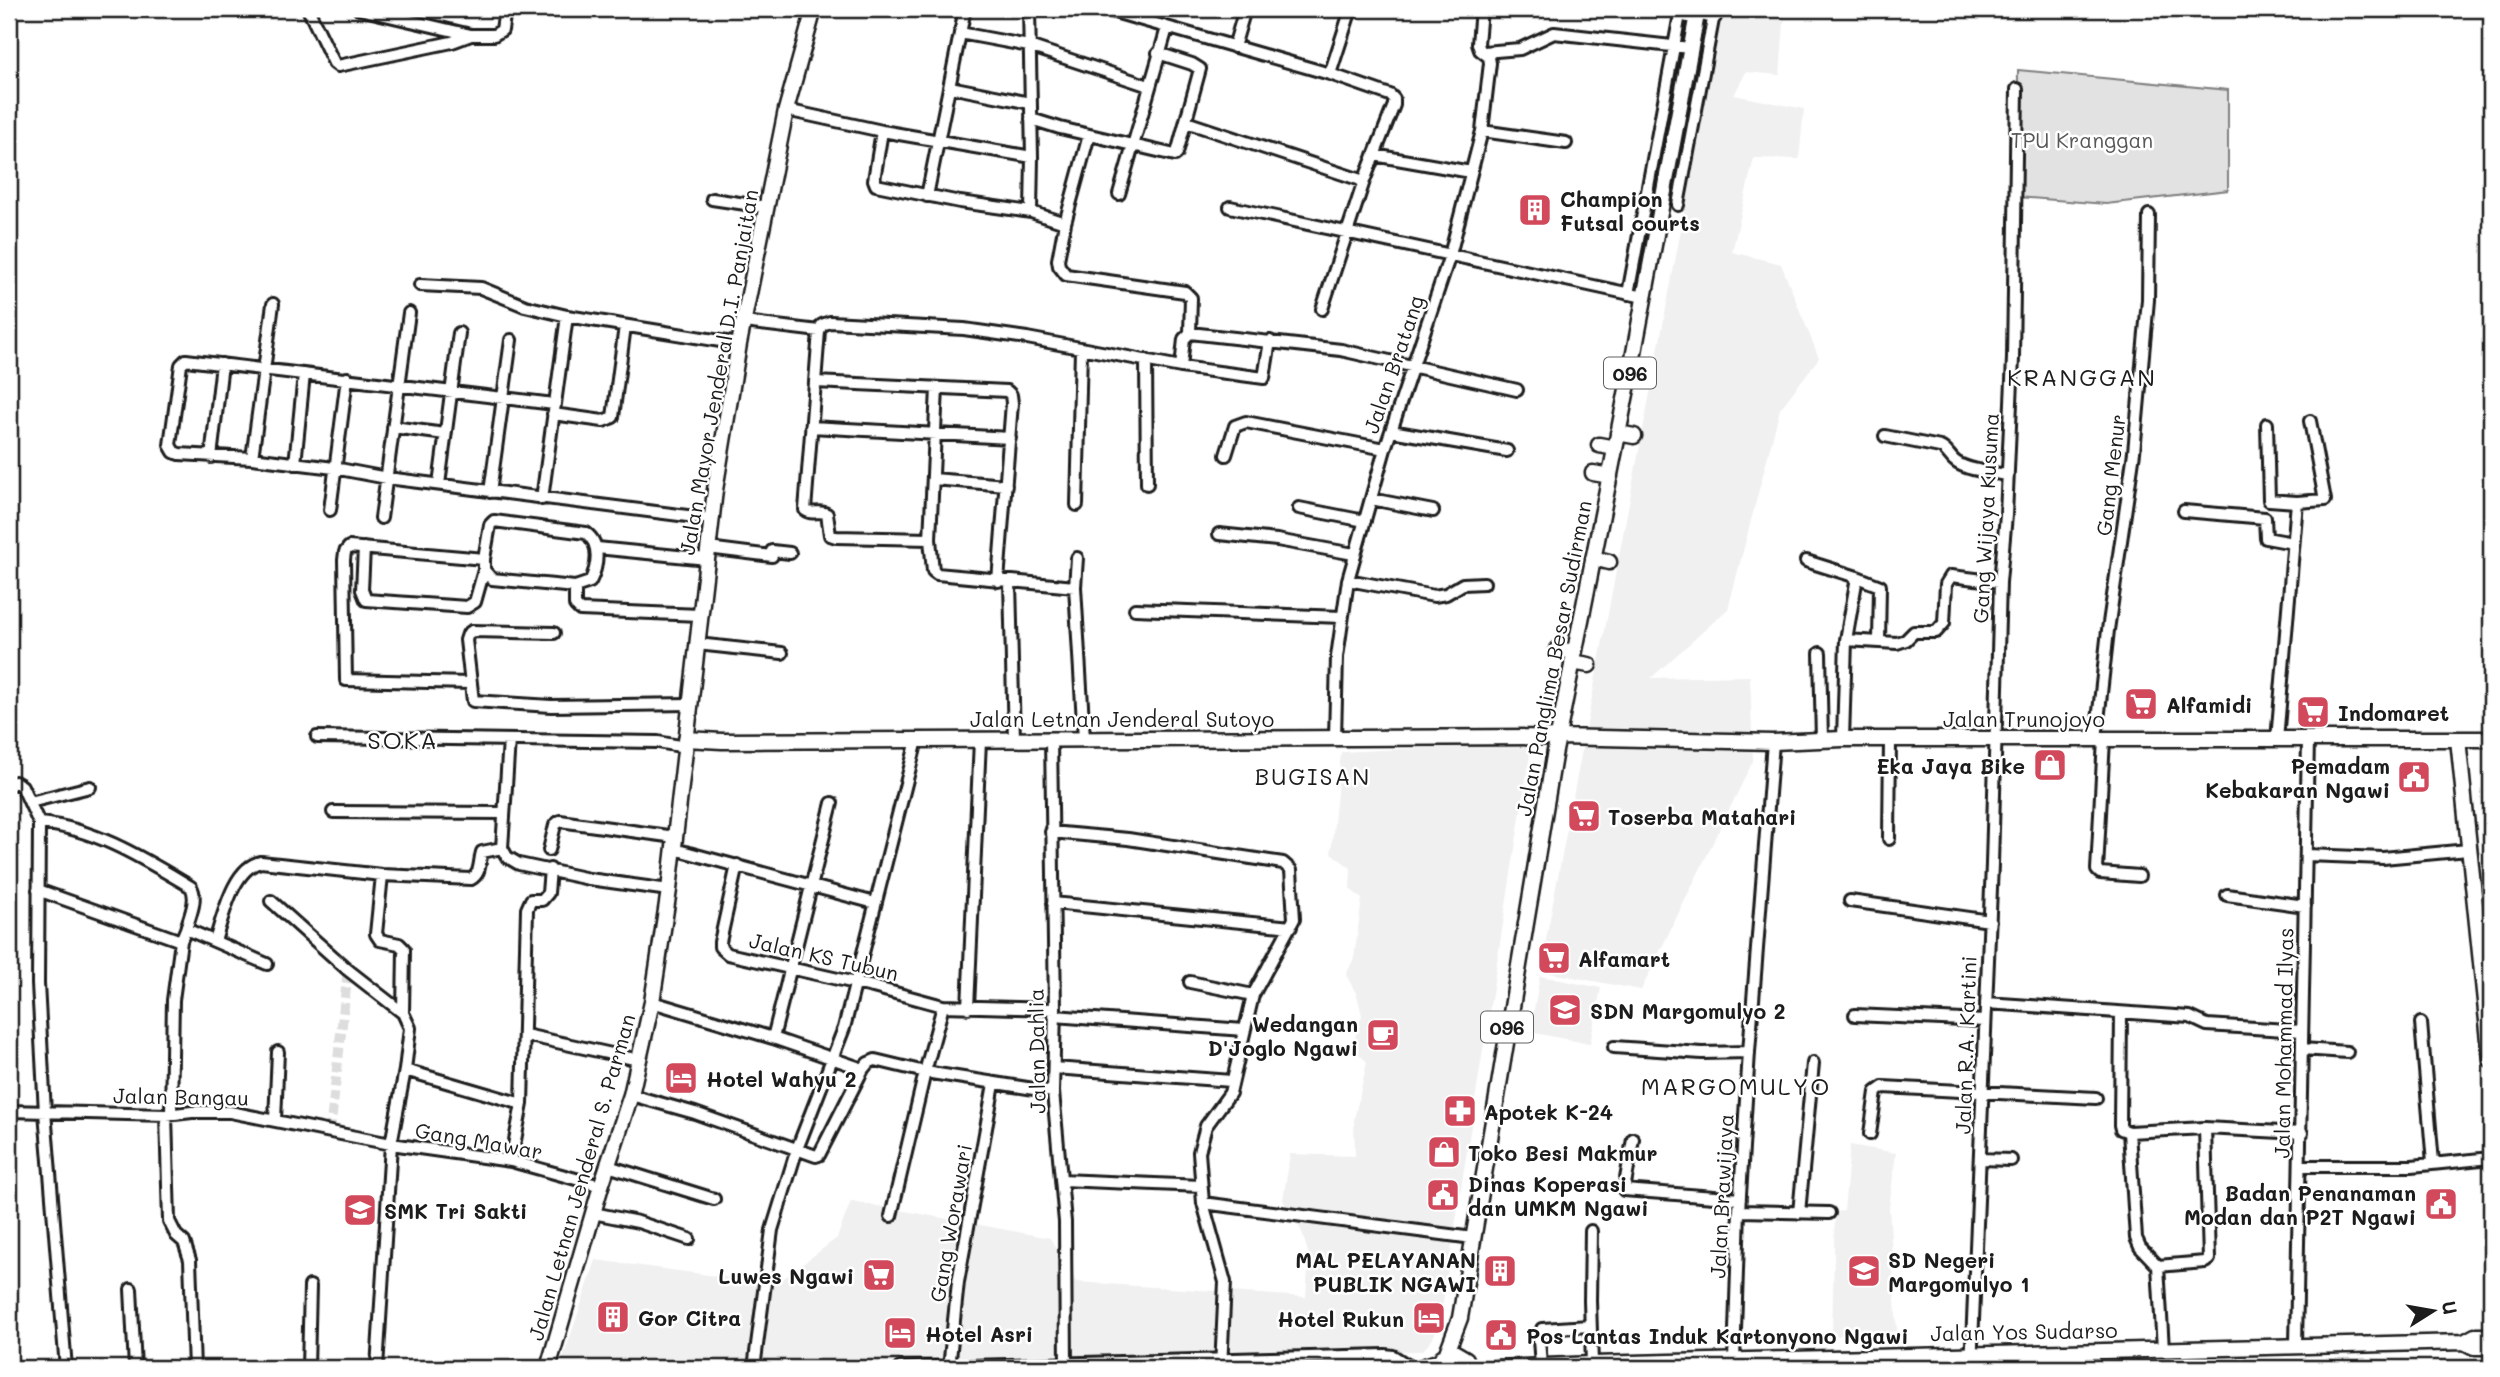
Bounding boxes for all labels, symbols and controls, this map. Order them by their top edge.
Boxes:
park label: TPU Kranggan [2011,126,2153,153]
place label: Champion Futsal courts [1560,185,1700,236]
street label: Jalan Mayor Jenderal D.I. Panjaitan [673,187,763,557]
building icon: Champion Futsal courts [1516,191,1554,229]
street label: Jalan Bratang [1357,291,1429,437]
road number: 096 [1604,358,1656,388]
district label: KRANGGAN [2007,361,2157,392]
street label: Gang Wijaya Kusuma [1966,412,2004,624]
street label: Gang Menur [2089,413,2131,537]
street label: Jalan Panglima Besar Sudirman [1509,498,1597,818]
supermarket icon: Alfamidi [2122,685,2160,723]
place label: Alfamidi [2166,691,2252,718]
supermarket icon: Indomaret [2294,693,2332,731]
place label: Indomaret [2338,699,2449,726]
street label: Jalan Letnan Jenderal Sutoyo [970,705,1274,732]
street label: Jalan Trunojoyo [1943,705,2105,732]
district label: SOKA [367,724,439,755]
shop icon: Eka Jaya Bike [2031,746,2069,784]
place label: Eka Jaya Bike [1876,752,2025,780]
place label: Pemadam Kebakaran Ngawi [2205,752,2390,803]
public building icon: Pemadam Kebakaran Ngawi [2395,758,2433,796]
district label: BUGISAN [1255,761,1371,791]
supermarket icon: Toserba Matahari [1565,797,1603,835]
place label: Toserba Matahari [1608,803,1796,830]
street label: Jalan KS Tubun [747,926,901,986]
street label: Jalan Mohammad Ilyas [2267,927,2299,1159]
supermarket icon: Alfamart [1535,939,1573,977]
place label: Alfamart [1578,945,1670,972]
street label: Jalan R.A. Kartini [1948,955,1982,1135]
street label: Jalan Dahlia [1021,988,1051,1114]
school or university icon: SDN Margomulyo 2 [1546,991,1584,1029]
place label: SDN Margomulyo 2 [1590,997,1786,1025]
place label: Wedangan D'Joglo Ngawi [1208,1010,1358,1061]
street label: Jalan Letnan Jenderal S. Parman [521,1011,641,1343]
road number: 096 [1481,1012,1533,1042]
cafe icon: Wedangan D'Joglo Ngawi [1364,1016,1402,1054]
hotel icon: Hotel Wahyu 2 [662,1059,700,1097]
place label: Hotel Wahyu 2 [706,1065,856,1093]
district label: MARGOMULYO [1641,1070,1831,1101]
street label: Jalan Bangau [113,1081,249,1111]
pharmacy icon: Apotek K-24 [1441,1092,1479,1130]
place label: Apotek K-24 [1484,1098,1613,1125]
street label: Jalan Brawijaya [1703,1113,1739,1279]
street label: Gang Mawar [413,1116,545,1164]
shop icon: Toko Besi Makmur [1425,1133,1463,1171]
place label: Toko Besi Makmur [1468,1139,1658,1166]
street label: Gang Worawari [923,1142,977,1304]
place label: Dinas Koperasi dan UMKM Ngawi [1468,1170,1649,1221]
public building icon: Dinas Koperasi dan UMKM Ngawi [1424,1176,1462,1214]
place label: Badan Penanaman Modan dan P2T Ngawi [2184,1179,2416,1230]
public building icon: Badan Penanaman Modan dan P2T Ngawi [2422,1185,2460,1223]
school or university icon: SMK Tri Sakti [341,1191,379,1229]
place label: SMK Tri Sakti [384,1197,527,1224]
place label: MAL PELAYANAN PUBLIK NGAWI [1295,1246,1476,1297]
place label: SD Negeri Margomulyo 1 [1888,1246,2029,1298]
building icon: MAL PELAYANAN PUBLIK NGAWI [1481,1252,1519,1290]
school or university icon: SD Negeri Margomulyo 1 [1845,1252,1883,1290]
supermarket icon: Luwes Ngawi [860,1256,898,1294]
place label: Luwes Ngawi [718,1262,854,1289]
north arrow [2398,1276,2468,1346]
building icon: Gor Citra [594,1298,632,1336]
hotel icon: Hotel Rukun [1410,1299,1448,1337]
text: U [2437,1299,2464,1317]
place label: Gor Citra [638,1304,741,1331]
place label: Hotel Rukun [1277,1305,1404,1332]
hotel icon: Hotel Asri [881,1314,919,1352]
public building icon: Pos Lantas Induk Kartonyono Ngawi [1482,1316,1520,1354]
street label: Jalan Yos Sudarso [1930,1316,2118,1346]
place label: Hotel Asri [925,1320,1033,1347]
place label: Pos Lantas Induk Kartonyono Ngawi [1526,1322,1909,1350]

